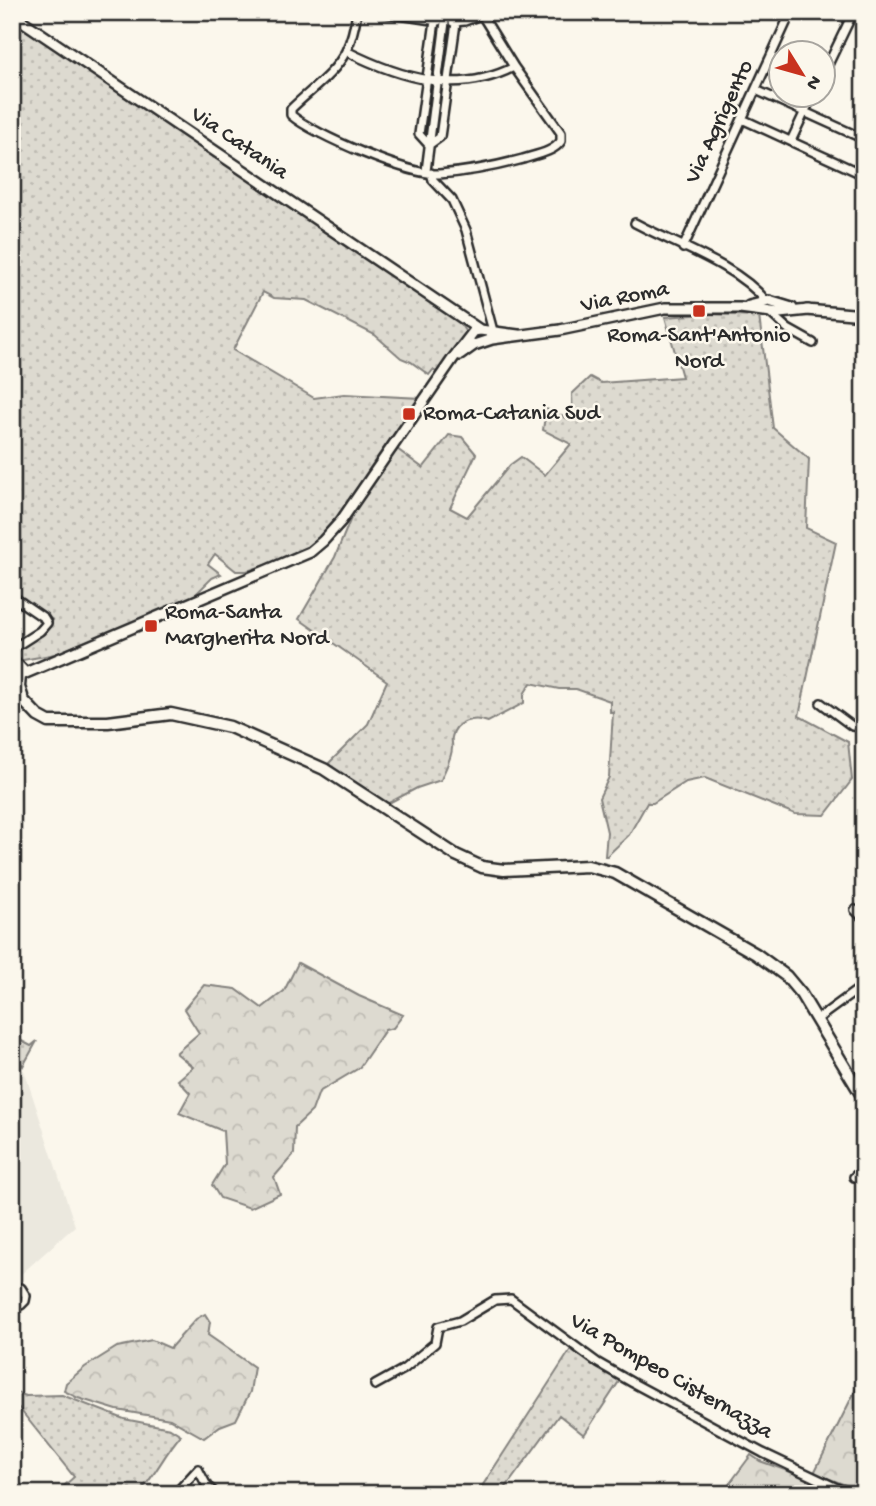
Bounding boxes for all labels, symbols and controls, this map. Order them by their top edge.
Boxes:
north arrow [768,38,838,108]
street label: Via Agrigento [679,56,760,189]
text: N [800,70,826,94]
street label: Via Catania [184,101,294,187]
street label: Via Roma [578,276,672,320]
marker: Roma-Sant'Antonio Nord [691,303,707,319]
place label: Roma-Sant'Antonio Nord [607,323,791,376]
place label: Roma-Catania Sud [423,401,601,428]
marker: Roma-Catania Sud [401,406,417,422]
place label: Roma-Santa Margherita Nord [165,600,330,653]
marker: Roma-Santa Margherita Nord [143,618,159,634]
street label: Via Pompeo Cisternazza [564,1307,778,1447]

